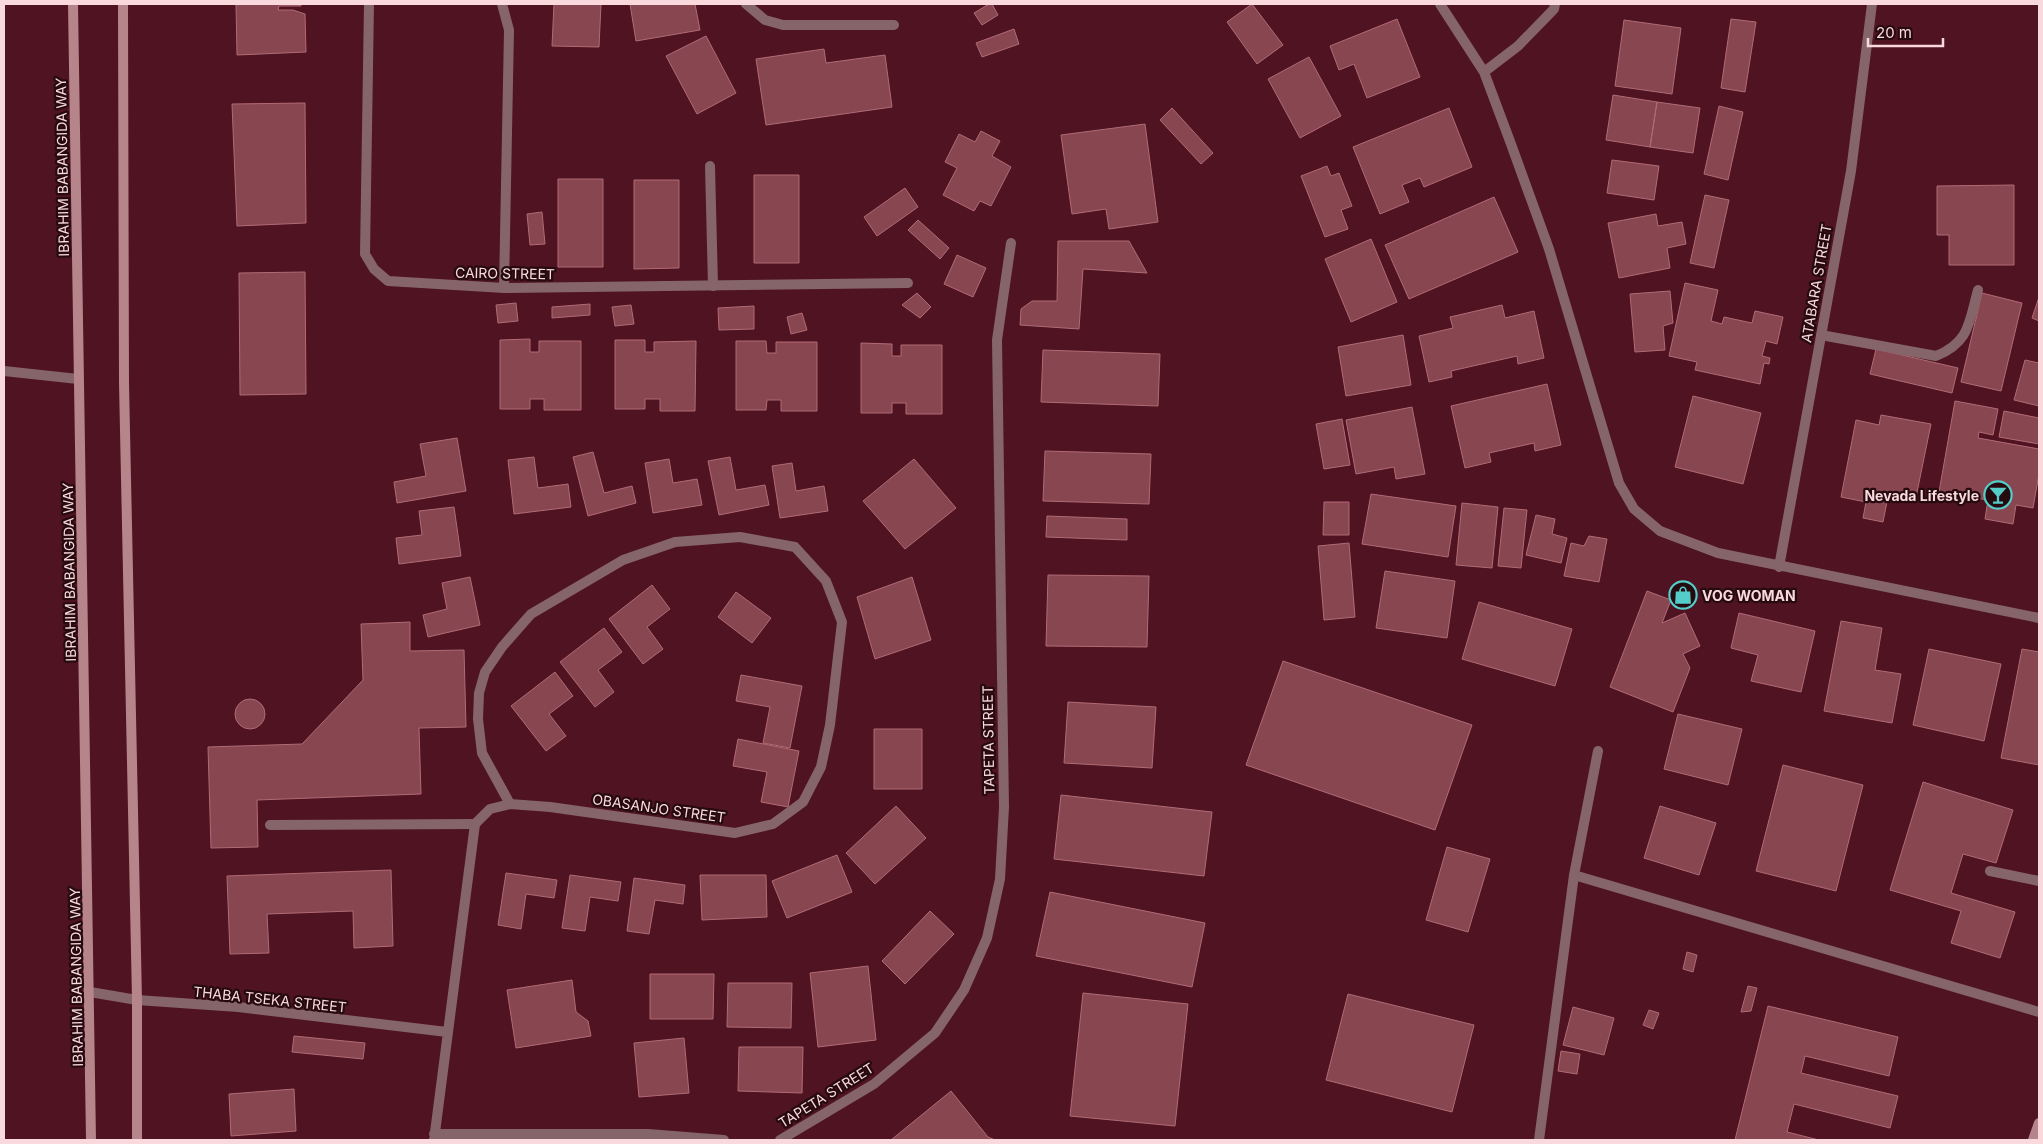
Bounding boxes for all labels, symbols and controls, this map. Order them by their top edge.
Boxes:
scale bar [1868,15,1943,47]
text: 20 m [1876,23,1912,42]
street label: IBRAHIM BABANGIDA WAY [52,77,72,257]
street label: ATABARA STREET [1797,222,1835,344]
street label: CAIRO STREET [455,264,555,282]
bar icon: Nevada Lifestyle [1983,480,2013,510]
street label: IBRAHIM BABANGIDA WAY [59,482,79,662]
place label: Nevada Lifestyle [1864,487,1979,504]
shop icon: VOG WOMAN [1668,580,1698,610]
place label: VOG WOMAN [1702,587,1796,604]
street label: TAPETA STREET [979,685,997,795]
street label: OBASANJO STREET [591,790,727,826]
street label: IBRAHIM BABANGIDA WAY [66,887,86,1067]
street label: THABA TSEKA STREET [192,982,348,1016]
street label: TAPETA STREET [775,1059,877,1131]

